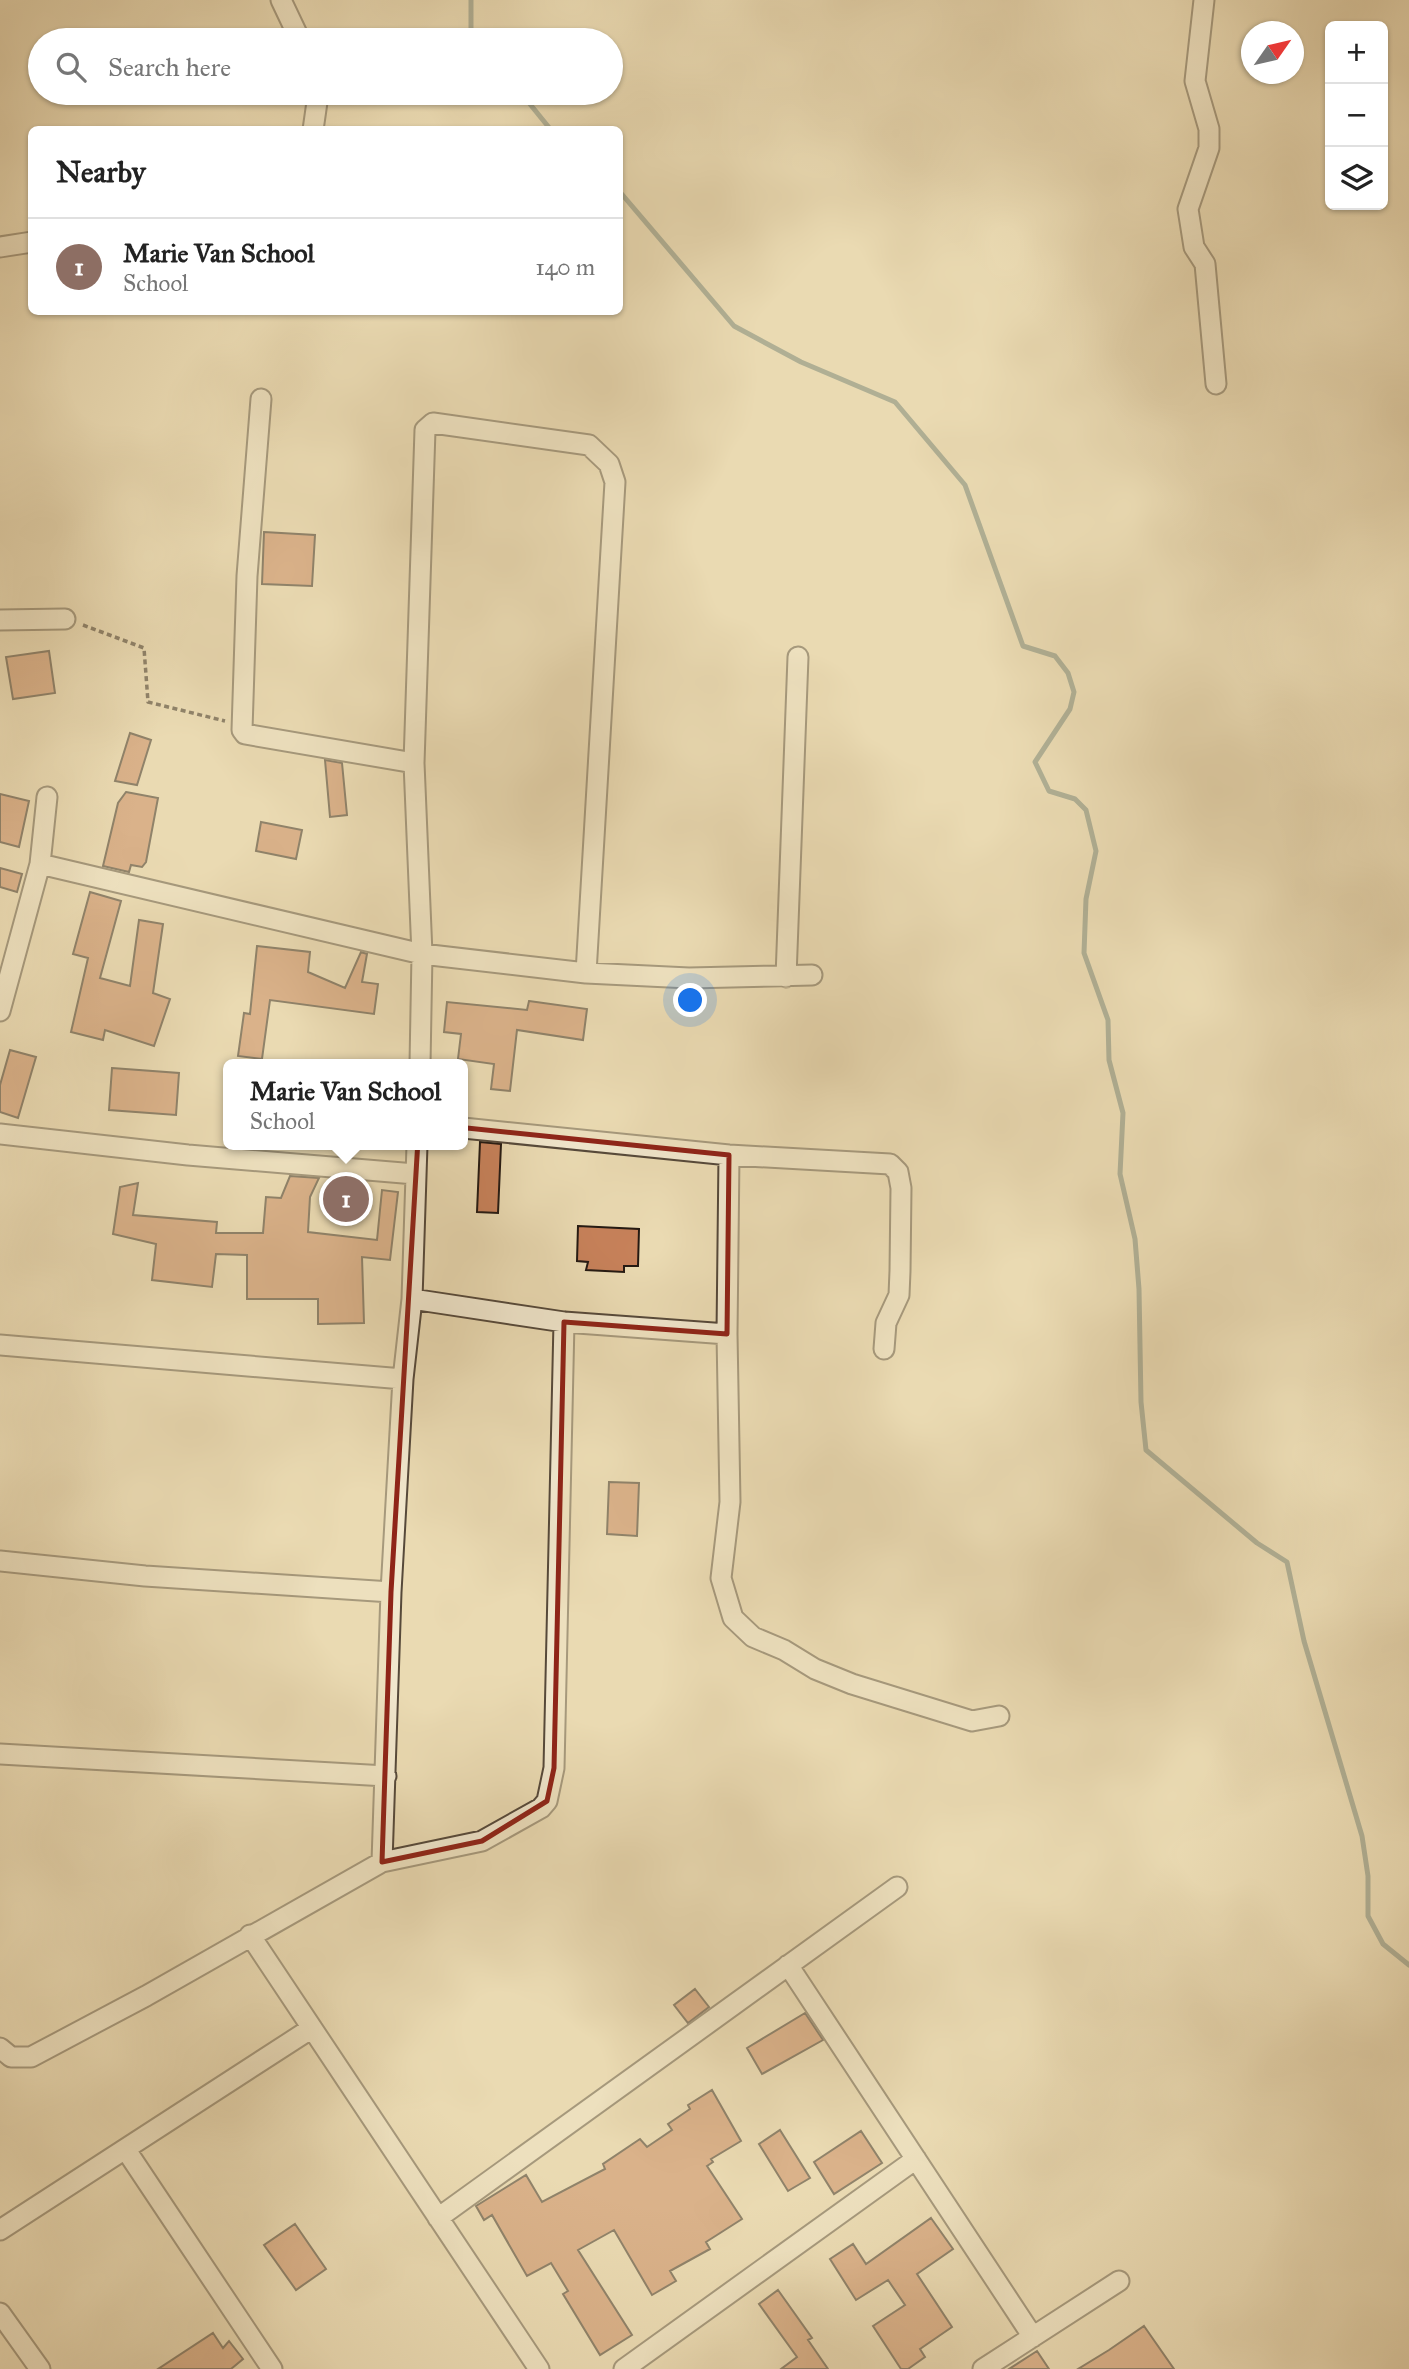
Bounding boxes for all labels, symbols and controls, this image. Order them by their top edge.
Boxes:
north arrow [1241,21,1304,84]
map controls [1325,21,1388,210]
button: + [1325,21,1388,84]
search box [28,28,623,105]
icon: search [52,48,90,86]
text: Search here [108,51,231,83]
button: − [1325,84,1388,147]
button: layers [1325,147,1388,210]
text: Nearby [56,154,146,190]
text: Marie Van School [123,237,315,269]
text: 1 [74,253,84,281]
text: 140 m [535,253,595,281]
text: School [123,269,188,297]
your location [673,983,707,1017]
popup [223,1059,468,1150]
text: Marie Van School [250,1075,441,1107]
text: School [250,1107,315,1135]
pin: 1 [323,1173,369,1225]

